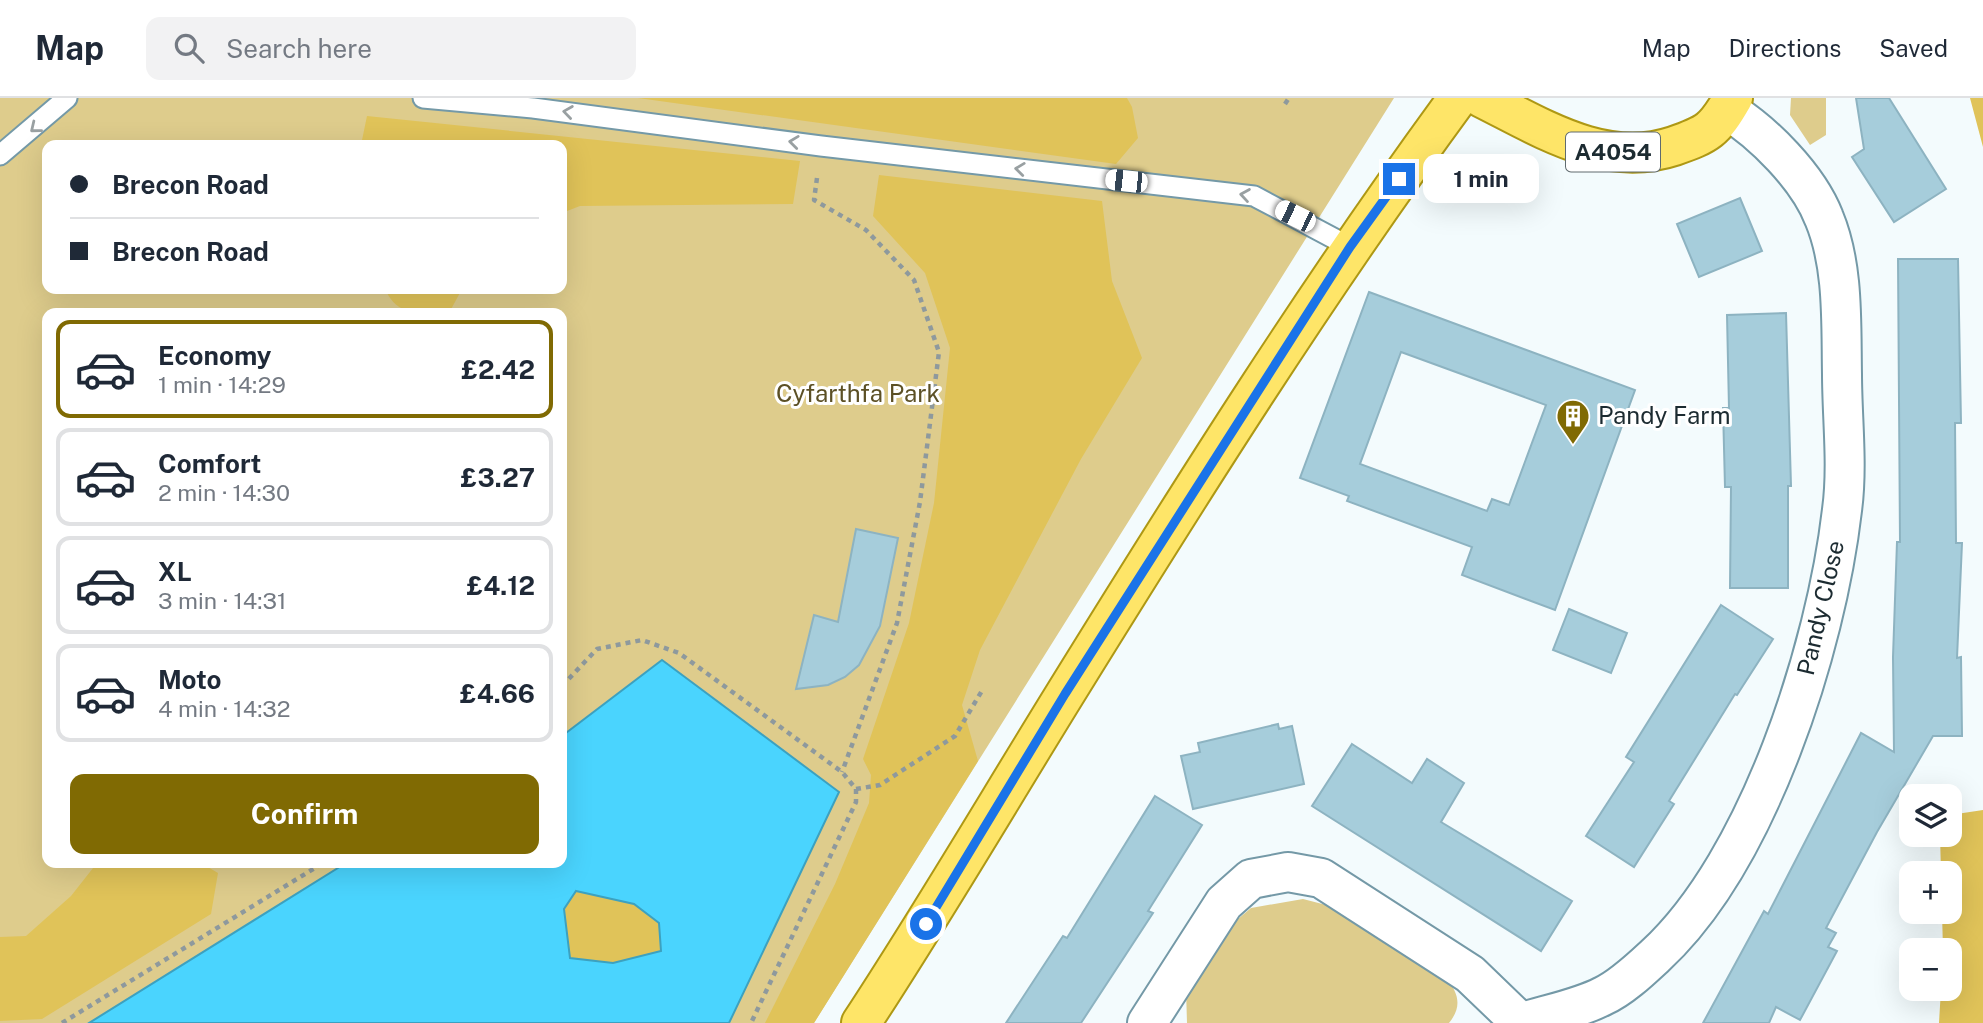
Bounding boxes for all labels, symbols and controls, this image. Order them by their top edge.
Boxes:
search box [146,17,636,80]
text: Map [35,29,104,67]
icon: search [170,29,208,67]
text: Search here [226,33,372,64]
text: Map [1642,34,1691,62]
text: Directions [1729,34,1841,62]
text: Saved [1879,34,1948,62]
one-way arrow [562,105,574,120]
one-way arrow [30,120,43,132]
road number: A4054 [1566,132,1660,172]
one-way arrow [788,135,800,150]
callout: 1 min [1424,154,1539,204]
one-way arrow [1014,161,1025,176]
route end [1383,163,1415,195]
text: 1 min [1453,165,1509,192]
car [1105,168,1148,194]
text: Brecon Road [112,169,269,200]
one-way arrow [1240,188,1251,203]
car [1272,197,1319,235]
text: Brecon Road [112,236,269,267]
icon: car [74,338,137,401]
text: Economy [158,340,271,371]
text: £2.42 [461,354,535,385]
text: 1 min · 14:29 [158,371,286,398]
park label: Cyfarthfa Park [776,379,940,407]
building icon: Pandy Farm [1554,397,1592,446]
place label: Pandy Farm [1598,401,1731,429]
icon: car [74,446,137,509]
text: Comfort [158,448,261,479]
text: £3.27 [461,462,535,493]
text: 2 min · 14:30 [158,479,290,506]
street label: Pandy Close [1791,538,1849,678]
icon: car [74,554,137,617]
text: XL [158,556,192,587]
text: £4.12 [466,570,535,601]
text: 3 min · 14:31 [158,587,286,614]
icon: car [74,662,137,725]
text: Moto [158,664,221,695]
text: £4.66 [460,678,535,709]
text: 4 min · 14:32 [158,695,291,722]
button: Confirm [70,774,539,854]
map controls [1899,784,1962,1001]
button: layers [1899,784,1962,847]
button: + [1899,861,1962,924]
route start [910,908,942,940]
button: − [1899,938,1962,1001]

